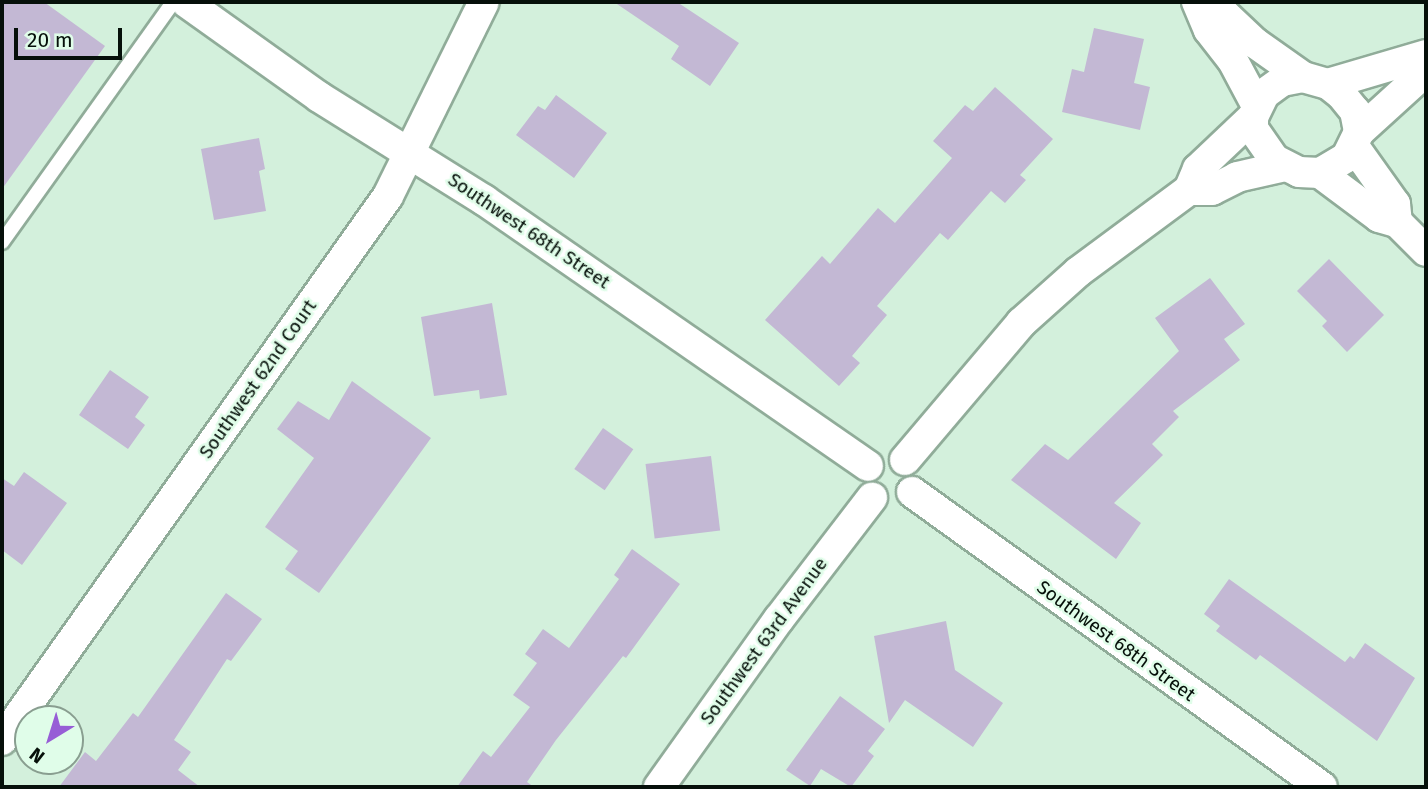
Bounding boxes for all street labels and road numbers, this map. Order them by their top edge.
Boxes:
street label: Southwest 68th Street [444,168,614,294]
street label: Southwest 62nd Court [195,295,321,463]
street label: Southwest 63rd Avenue [696,553,832,729]
street label: Southwest 68th Street [1032,576,1200,706]

